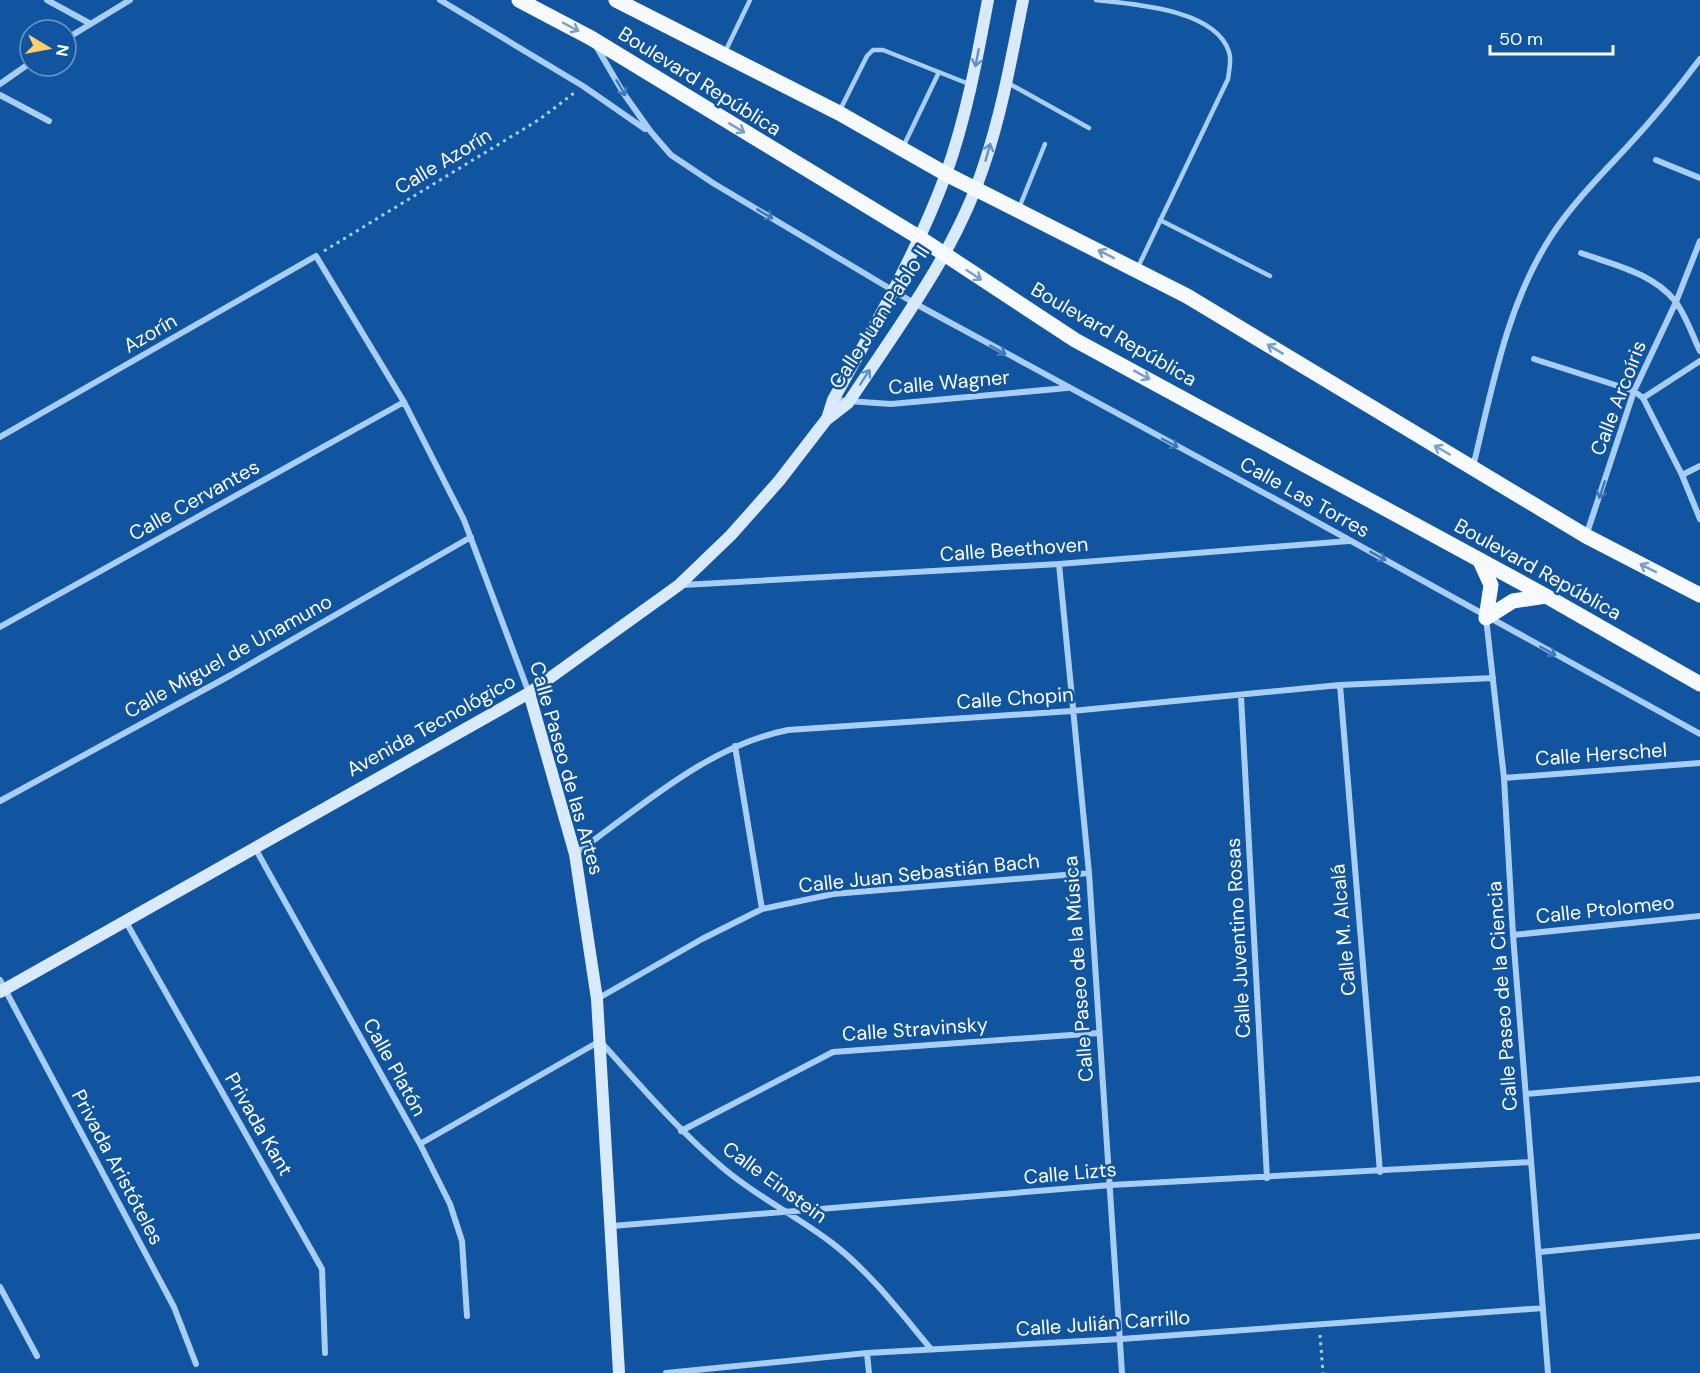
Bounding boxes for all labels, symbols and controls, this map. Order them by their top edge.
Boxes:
north arrow [18,18,78,78]
scale bar [1490,18,1613,56]
street label: Boulevard República [614,20,786,142]
one-way arrow [561,22,579,33]
text: 50 m [1499,27,1543,51]
text: N [51,43,74,58]
one-way arrow [971,47,982,67]
one-way arrow [615,79,627,96]
street label: Calle Azorín [390,122,496,200]
one-way arrow [728,123,745,135]
one-way arrow [983,143,994,162]
one-way arrow [756,209,773,221]
street label: Calle Juan Pablo II [823,241,935,393]
one-way arrow [1097,248,1115,259]
one-way arrow [966,269,982,281]
street label: Boulevard República [1026,276,1202,392]
street label: Azorín [119,307,181,359]
street label: Calle Arcoíris [1584,337,1652,459]
one-way arrow [1267,343,1284,355]
one-way arrow [989,345,1007,356]
street label: Calle Wagner [887,364,1011,400]
one-way arrow [859,369,871,386]
one-way arrow [1132,370,1150,381]
one-way arrow [1161,437,1178,449]
one-way arrow [1434,444,1451,456]
street label: Calle Las Torres [1235,451,1375,543]
street label: Calle Cervantes [124,453,264,547]
one-way arrow [1596,480,1607,499]
street label: Boulevard República [1450,512,1626,626]
street label: Calle Beethoven [939,531,1089,567]
one-way arrow [1369,551,1386,563]
one-way arrow [1640,562,1657,574]
street label: Calle Miguel de Unamuno [120,588,336,724]
one-way arrow [1539,645,1556,657]
street label: Calle Paseo de las Artes [524,658,610,878]
street label: Avenida Tecnológico [342,668,520,782]
street label: Calle Chopin [956,681,1074,715]
street label: Calle Herschel [1534,736,1668,772]
street label: Calle Juventino Rosas [1220,837,1256,1039]
street label: Calle Juan Sebastián Bach [797,847,1041,899]
street label: Calle Paseo de la Música [1057,855,1099,1083]
street label: Calle M. Alcalá [1324,863,1362,997]
street label: Calle Paseo de la Ciencia [1481,880,1523,1112]
street label: Calle Ptolomeo [1534,889,1676,929]
street label: Calle Stravinsky [841,1011,989,1047]
street label: Calle Platón [357,1013,433,1121]
street label: Privada Kant [219,1068,299,1180]
street label: Privada Aristóteles [66,1085,170,1249]
street label: Calle Einstein [718,1135,832,1229]
street label: Calle Lizts [1022,1156,1118,1190]
street label: Calle Julián Carrillo [1015,1304,1191,1342]

